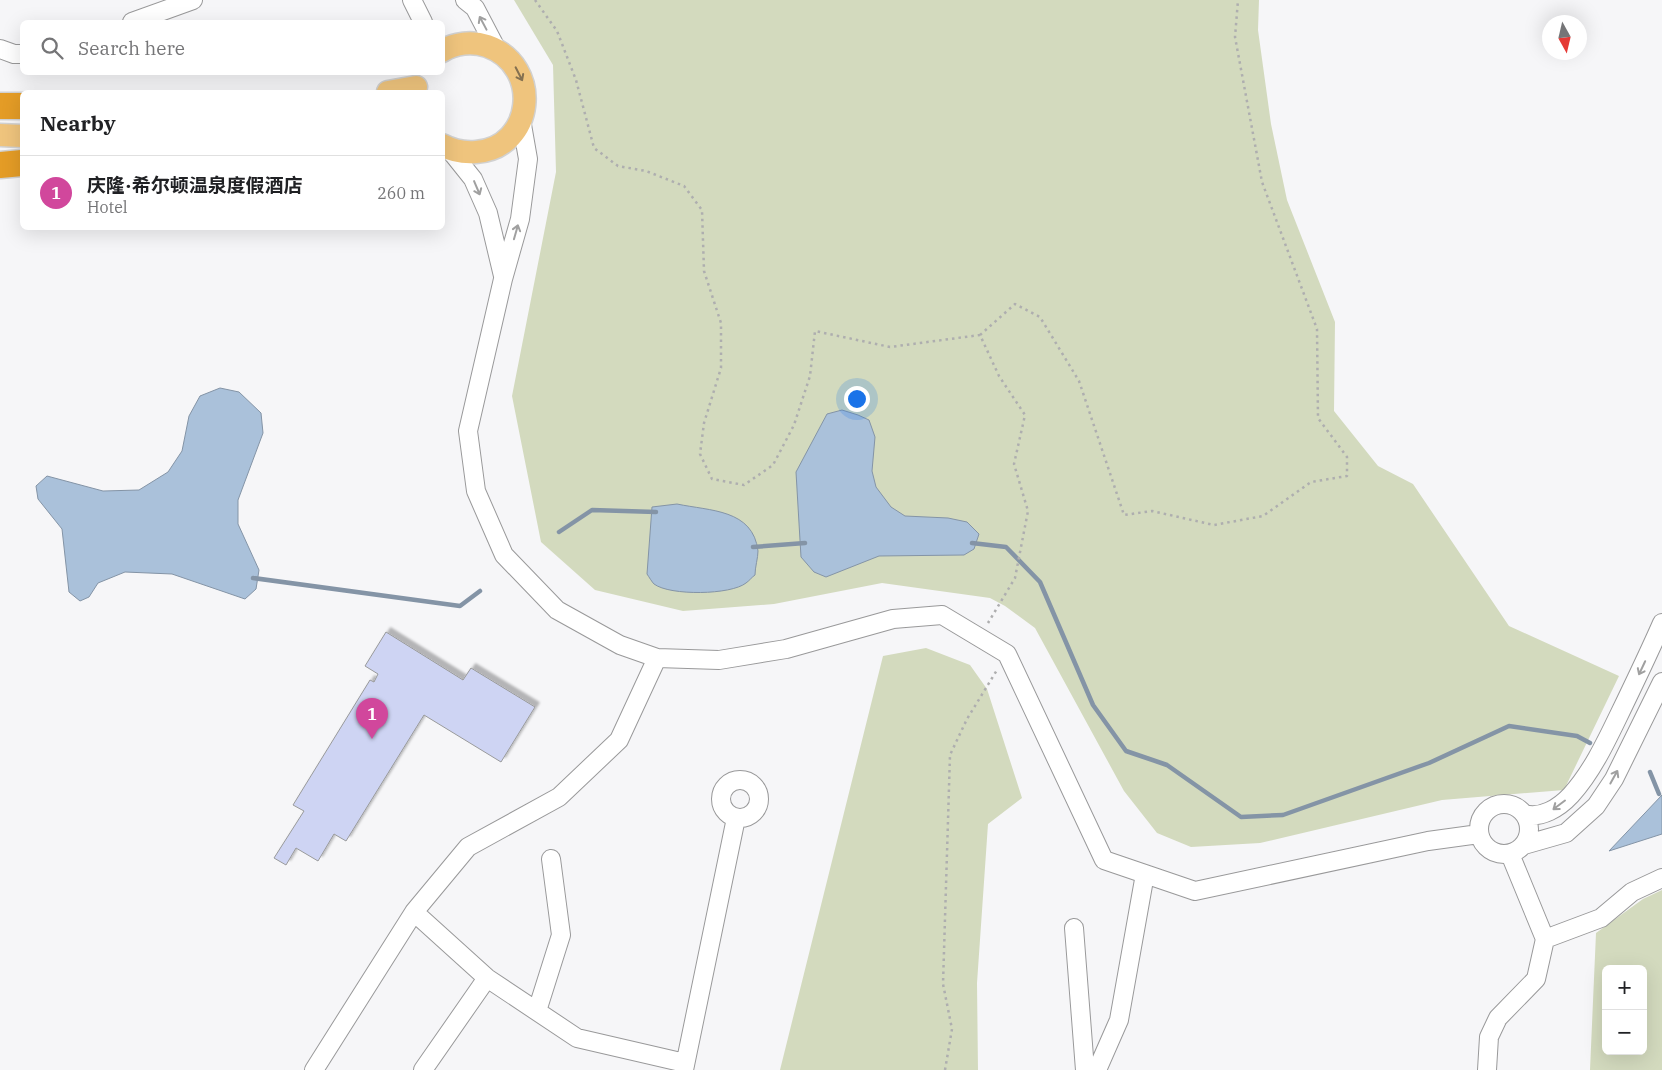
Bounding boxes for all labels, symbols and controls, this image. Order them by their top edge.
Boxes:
north arrow [1542,15,1587,60]
one-way arrow [478,16,488,31]
search box [20,20,445,75]
icon: search [38,34,66,62]
text: Search here [78,36,185,60]
one-way arrow [514,66,524,81]
text: Nearby [40,109,116,137]
text: 庆隆·希尔顿温泉度假酒店 [87,173,303,197]
one-way arrow [473,180,483,195]
text: 1 [51,183,61,203]
text: 260 m [377,183,425,203]
text: Hotel [87,197,128,217]
one-way arrow [512,224,522,240]
your location [844,386,870,412]
one-way arrow [1637,660,1647,675]
pin: 1 [356,698,388,739]
one-way arrow [1610,770,1620,784]
one-way arrow [1552,800,1566,810]
map controls [1602,965,1647,1055]
button: + [1602,965,1647,1010]
button: − [1602,1010,1647,1055]

